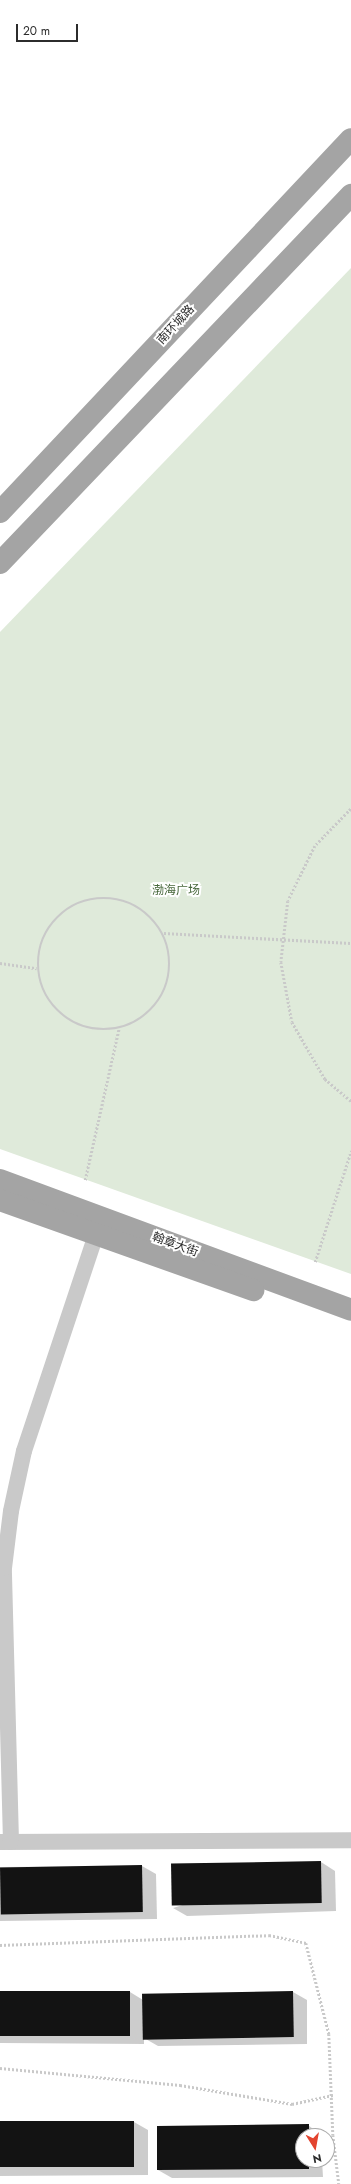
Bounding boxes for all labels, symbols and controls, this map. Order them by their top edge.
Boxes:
scale bar [18,16,80,42]
text: 20 m [23,22,50,40]
street label: 南环城路 [154,303,198,347]
park label: 渤海广场 [152,884,200,898]
street label: 翰章大街 [150,1230,200,1260]
north arrow [295,2128,335,2168]
text: N [311,2150,323,2167]

